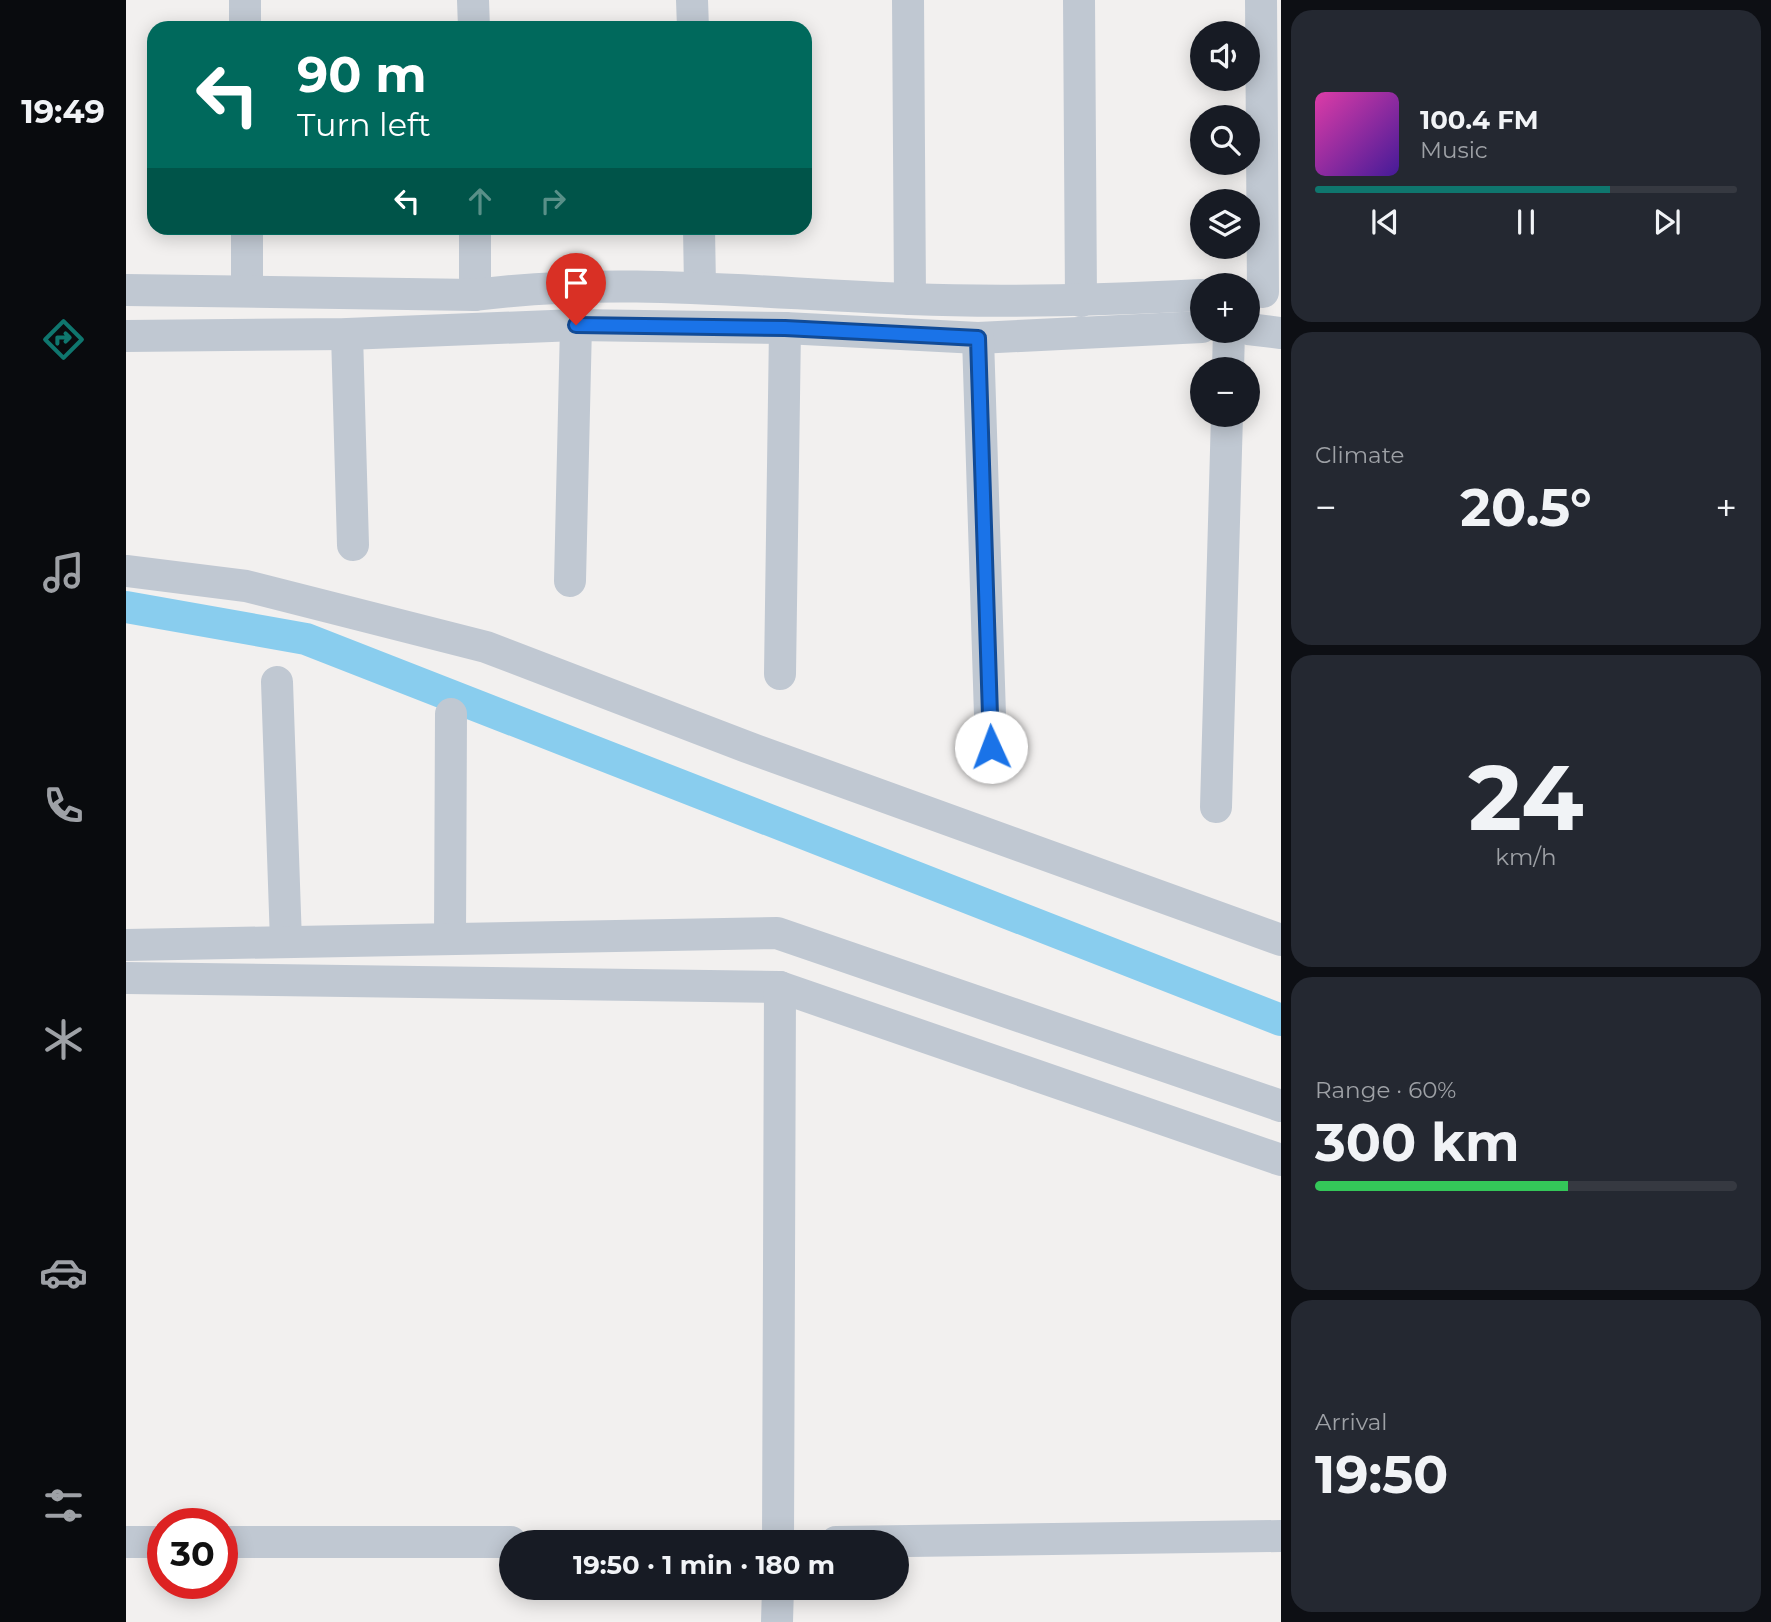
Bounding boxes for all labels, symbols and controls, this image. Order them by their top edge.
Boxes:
map controls [1190,21,1260,427]
button: sound [1190,21,1260,91]
text: 90 m [297,45,427,104]
icon: left [182,49,273,140]
text: 19:49 [21,92,105,131]
text: 100.4 FM [1420,104,1539,136]
text: Turn left [297,105,431,144]
button: search [1190,105,1260,175]
text: Music [1420,136,1488,164]
icon: left [388,182,426,220]
icon: ahead [461,182,499,220]
icon: right [534,182,572,220]
button: layers [1190,189,1260,259]
icon: previous [1366,203,1404,241]
icon: pause [1507,203,1545,241]
icon: next [1648,203,1686,241]
pin [546,253,606,325]
icon: arrive [557,264,595,302]
button: + [1190,273,1260,343]
icon: directions [39,315,88,364]
button: − [1190,357,1260,427]
text: Climate [1315,441,1404,469]
text: 20.5° [1460,476,1592,539]
text: − [1315,484,1337,531]
text: + [1715,484,1737,531]
icon: music [39,548,88,597]
position arrow [954,710,1028,784]
text: 24 [1468,742,1584,853]
icon: phone [39,781,88,830]
text: km/h [1495,843,1557,871]
icon: climate [39,1015,88,1064]
text: Range · 60% [1315,1076,1456,1104]
text: 300 km [1315,1111,1520,1174]
icon: car [39,1248,88,1297]
text: Arrival [1315,1408,1388,1436]
text: 19:50 [1315,1443,1448,1506]
icon: filters [39,1481,88,1530]
speed limit sign: 30 [147,1508,238,1599]
text: 19:50 · 1 min · 180 m [573,1549,835,1581]

